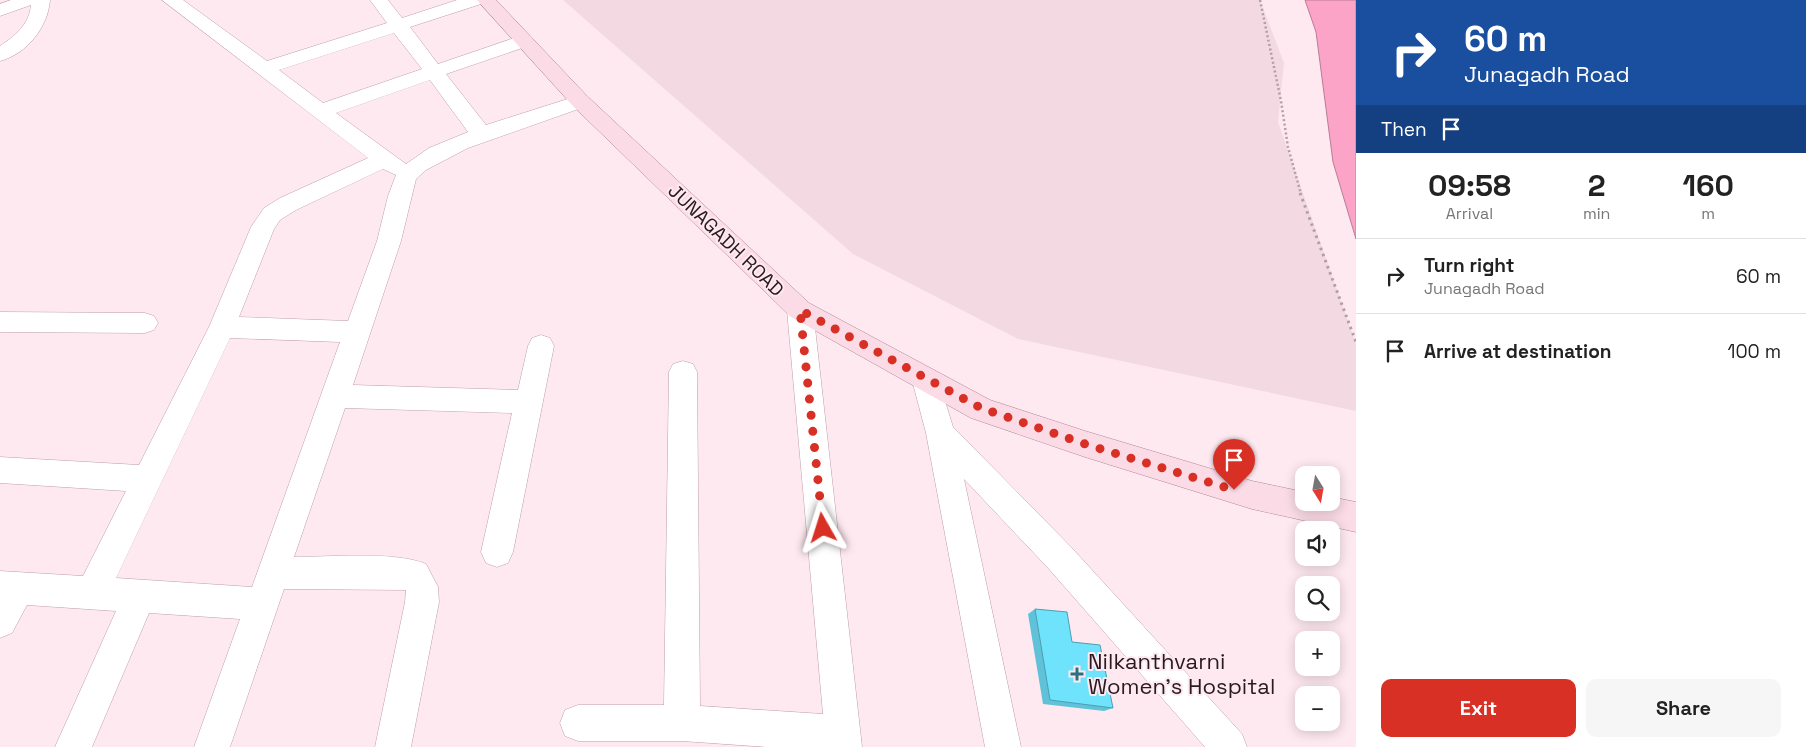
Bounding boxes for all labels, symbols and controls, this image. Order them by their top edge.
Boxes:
text: 60 m [1464,17,1547,61]
icon: right [1381,20,1446,85]
text: Junagadh Road [1464,60,1630,88]
icon: arrive [1437,115,1465,143]
text: Then [1381,117,1427,142]
text: 09:58 [1428,166,1511,205]
text: 2 [1588,166,1606,205]
text: 160 [1682,166,1734,205]
street label: JUNAGADH ROAD [663,178,789,302]
text: Arrival [1446,203,1493,224]
text: min [1583,203,1610,224]
text: m [1701,203,1715,224]
text: Turn right [1424,253,1514,278]
icon: right [1381,262,1409,290]
text: 60 m [1736,264,1781,289]
text: Junagadh Road [1424,278,1544,299]
icon: arrive [1381,337,1409,365]
text: Arrive at destination [1424,339,1612,364]
text: 100 m [1727,339,1781,364]
pin [1213,439,1255,490]
icon: arrive [1220,446,1248,474]
north arrow [1295,466,1340,511]
map controls [1295,466,1340,731]
position arrow [796,501,848,553]
button: sound [1295,521,1340,566]
button: search [1295,576,1340,621]
button: + [1295,631,1340,676]
place label: Nilkanthvarni Women's Hospital [1088,647,1275,700]
marker: Nilkanthvarni Women's Hospital [1070,667,1084,681]
button: Exit [1381,679,1576,737]
button: Share [1586,679,1781,737]
button: − [1295,686,1340,731]

